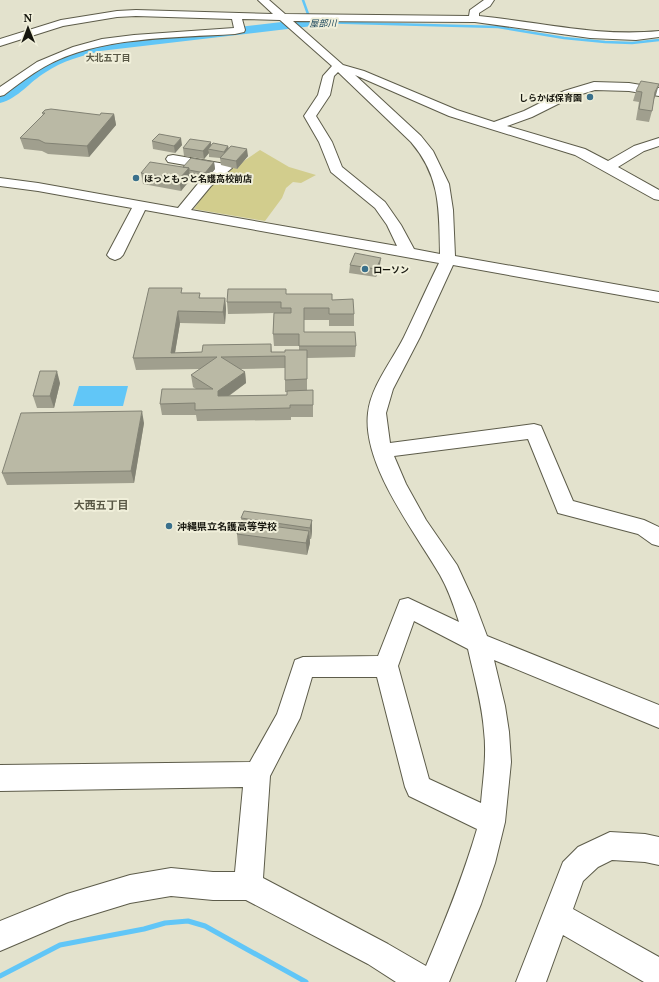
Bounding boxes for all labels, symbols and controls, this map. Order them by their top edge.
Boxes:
north arrow [8,8,48,48]
text: N [23,10,33,25]
water label: 屋部川 [309,16,338,30]
district label: 大北五丁目 [85,51,131,64]
place label: しらかば保育園 [519,91,582,104]
marker: しらかば保育園 [585,92,595,102]
place label: ほっともっと名護高校前店 [144,172,252,185]
marker: ほっともっと名護高校前店 [131,173,141,183]
place label: ローソン [373,263,409,276]
marker: ローソン [360,264,370,274]
district label: 大西五丁目 [74,497,129,512]
place label: 沖縄県立名護高等学校 [177,519,277,533]
marker: 沖縄県立名護高等学校 [164,521,174,531]

